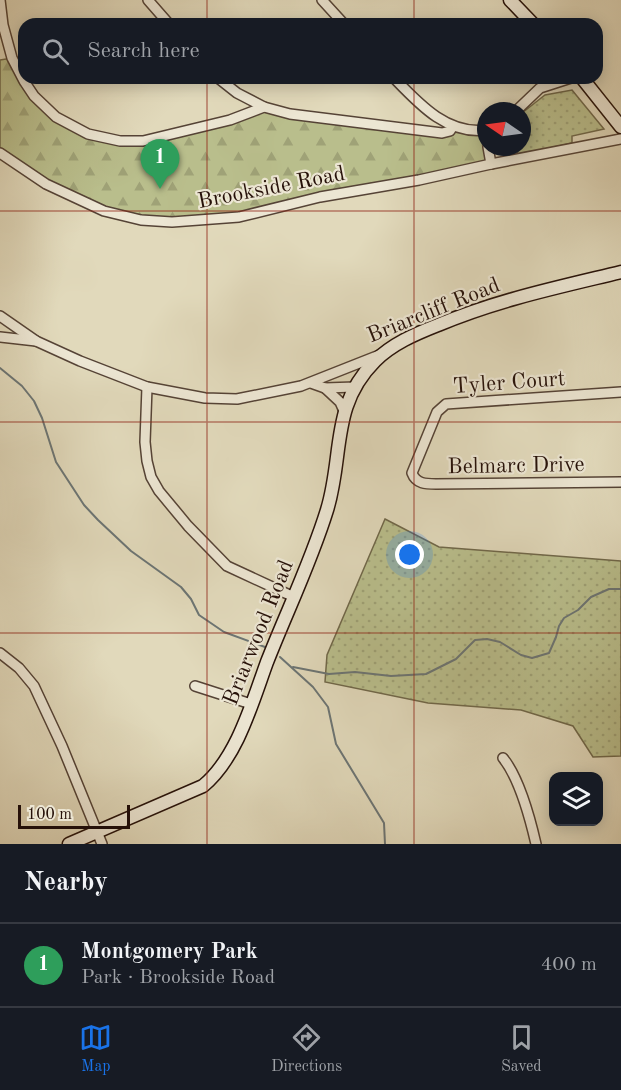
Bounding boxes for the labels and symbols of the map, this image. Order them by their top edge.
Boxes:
north arrow [477,102,531,156]
pin: 1 [140,140,180,189]
street label: Brookside Road [196,163,347,213]
street label: Briarcliff Road [364,274,503,348]
street label: Tyler Court [452,368,566,398]
street label: Belmarc Drive [447,454,585,478]
your location [395,540,424,569]
street label: Briarwood Road [220,557,298,709]
scale bar [18,802,130,830]

